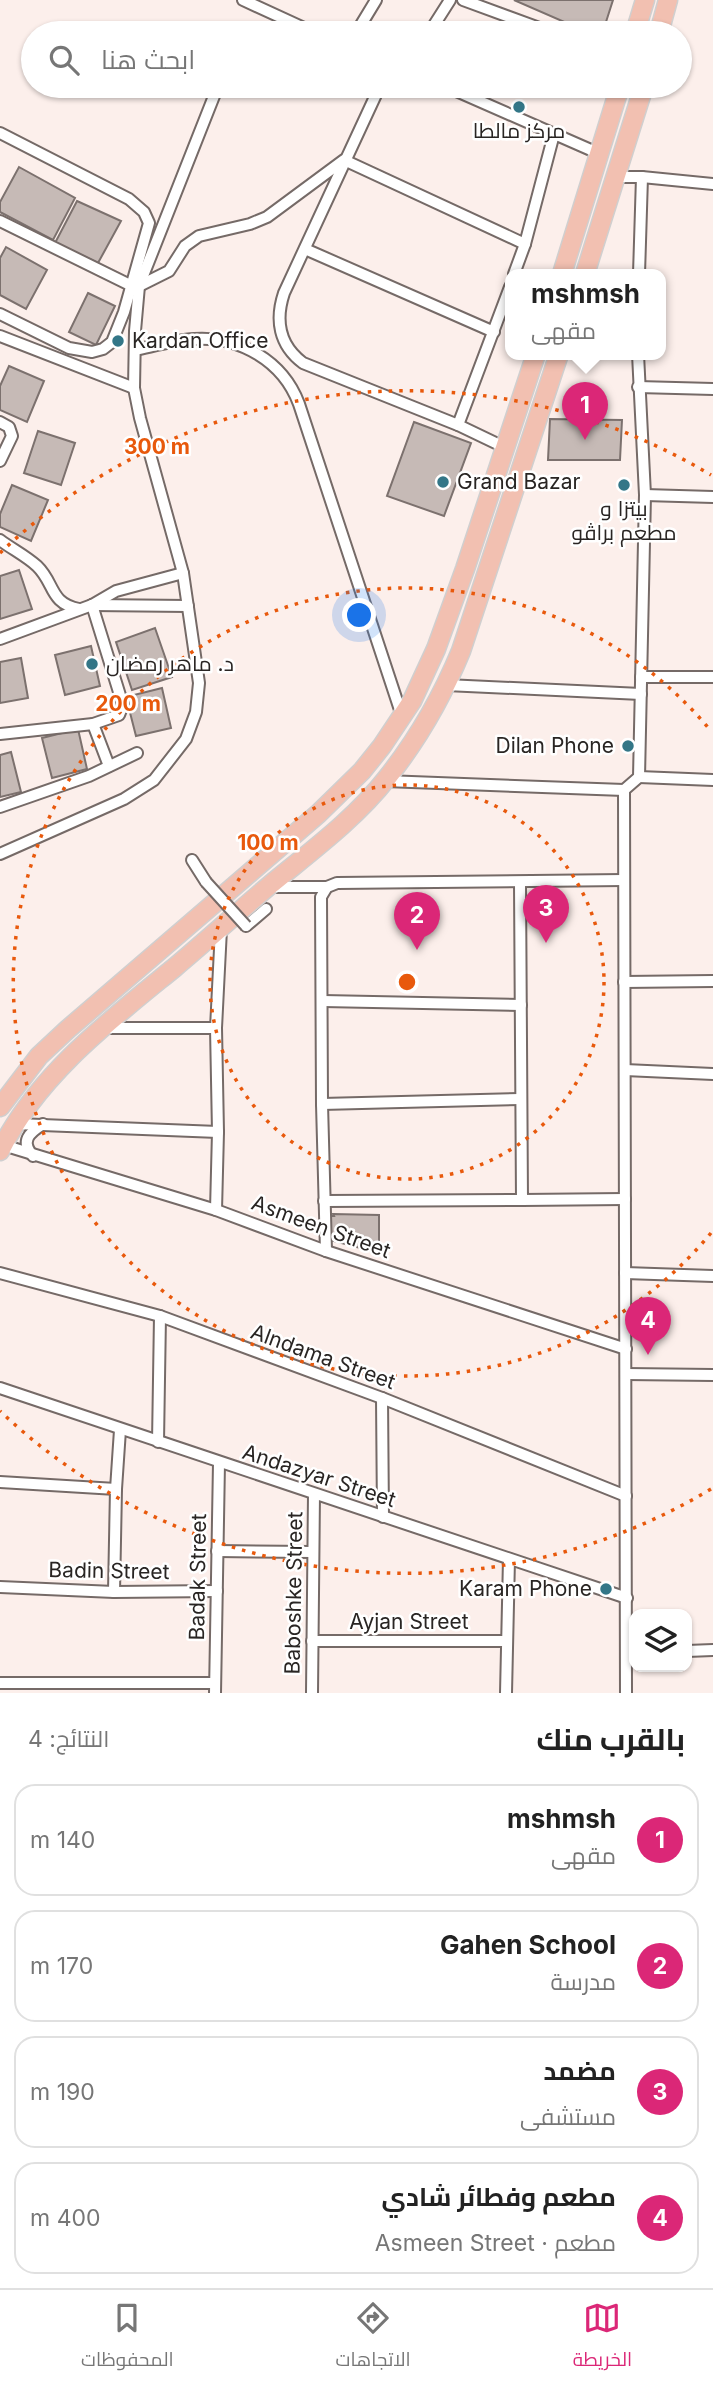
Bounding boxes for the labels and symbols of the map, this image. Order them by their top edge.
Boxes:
marker: مركز مالطا [511,99,527,115]
place label: مركز مالطا [473,118,565,143]
place label: Kardan Office [132,328,269,353]
marker: Kardan Office [110,333,126,349]
pin: 1 [562,382,608,440]
text: 300 m [124,434,190,459]
place label: Grand Bazar [457,469,580,494]
marker: Grand Bazar [435,474,451,490]
marker: بيتزا و مطعم براڤو [616,477,632,493]
place label: بيتزا و مطعم براڤو [572,496,676,547]
your location [342,598,376,632]
place label: د. ماهر رمضان [106,651,234,677]
marker: د. ماهر رمضان [84,656,100,672]
text: 200 m [95,691,161,716]
place label: Dilan Phone [495,733,614,758]
marker: Dilan Phone [620,738,636,754]
text: 100 m [237,830,299,855]
pin: 3 [523,885,569,943]
pin: 2 [394,892,440,950]
centre of rings [395,970,419,994]
street label: Asmeen Street [248,1190,394,1263]
pin: 4 [625,1297,671,1355]
street label: Alndama Street [247,1319,399,1394]
street label: Andazyar Street [239,1439,399,1512]
street label: Baboshke Street [280,1511,307,1675]
street label: Badak Street [184,1513,211,1641]
street label: Badin Street [48,1557,170,1584]
place label: Karam Phone [459,1576,592,1601]
marker: Karam Phone [598,1581,614,1597]
street label: Ayjan Street [349,1609,469,1634]

